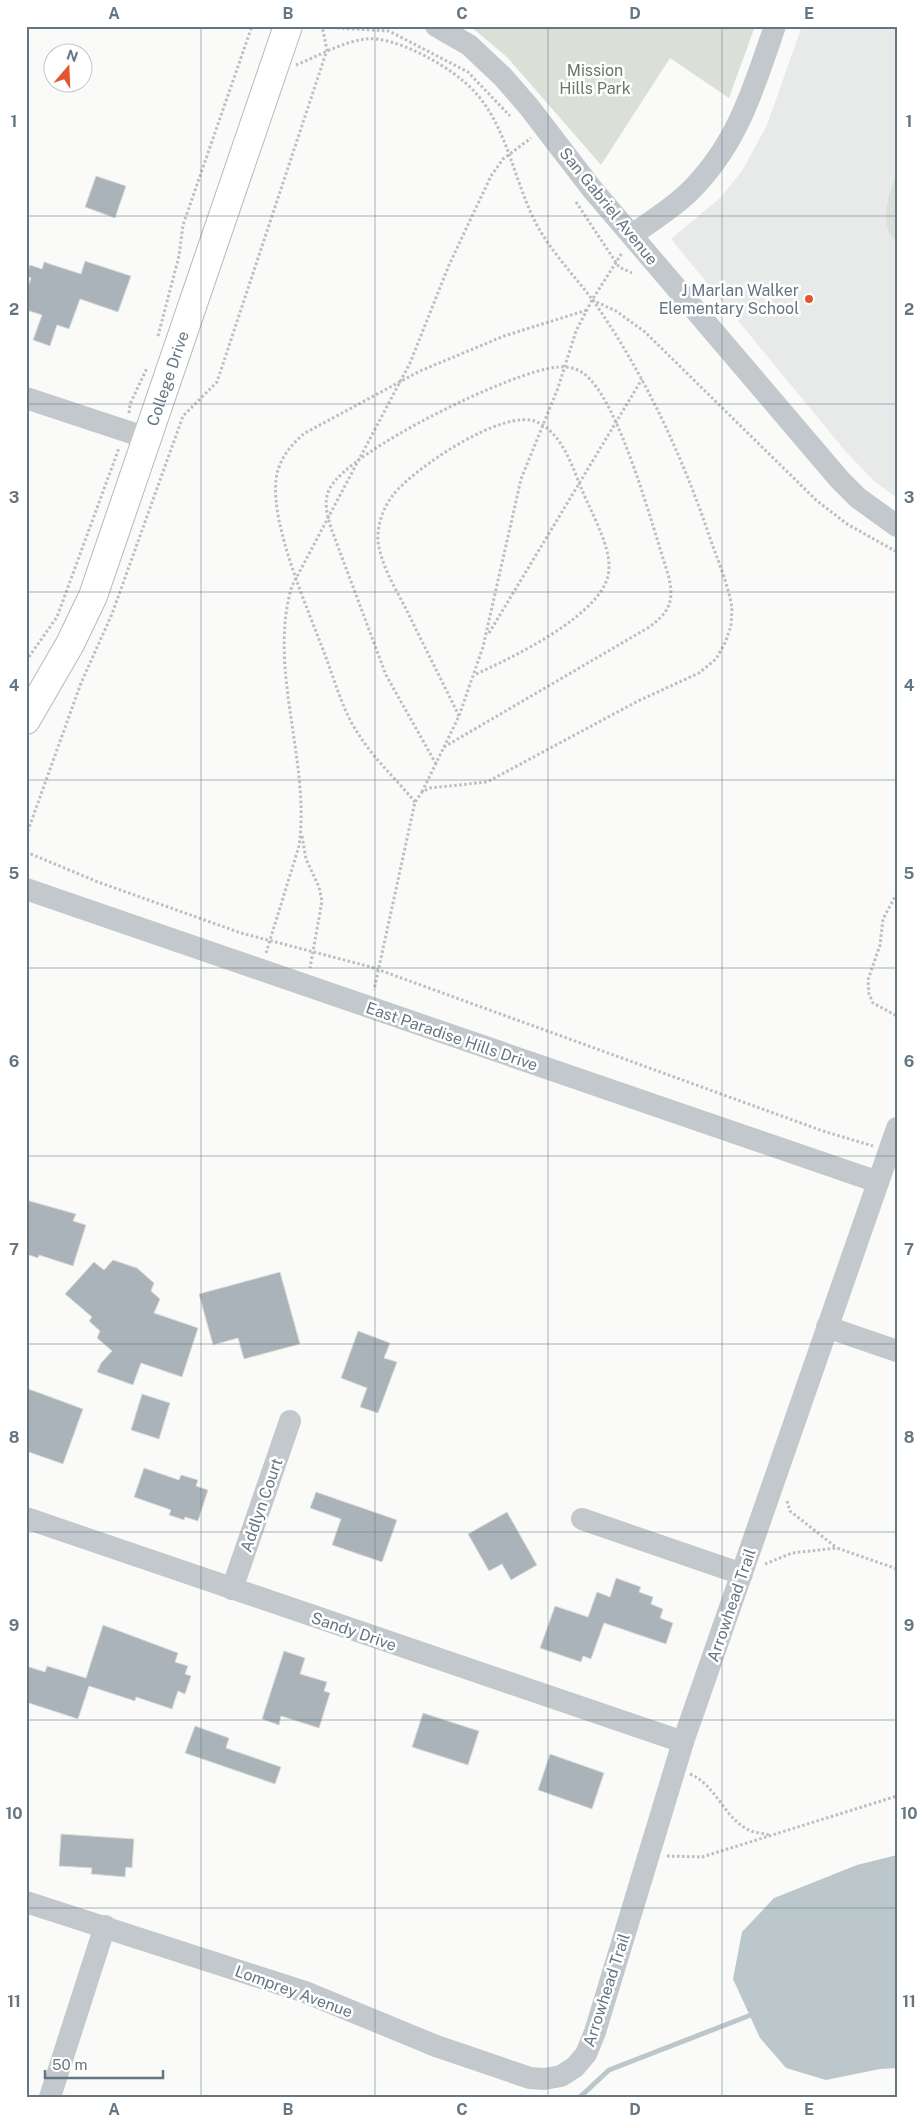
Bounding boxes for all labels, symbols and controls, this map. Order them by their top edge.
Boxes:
text: A [108,4,120,23]
text: B [283,4,294,23]
text: C [456,4,468,23]
text: D [629,4,641,23]
text: E [804,4,814,23]
north arrow [42,42,92,92]
text: N [64,46,80,65]
park label: Mission Hills Park [559,61,631,98]
text: 1 [11,112,17,131]
text: 1 [906,112,912,131]
street label: San Gabriel Avenue [555,144,662,269]
place label: J Marlan Walker Elementary School [659,281,799,318]
marker: J Marlan Walker Elementary School [803,293,815,305]
text: 2 [9,300,19,319]
text: 2 [904,300,914,319]
street label: College Drive [143,329,193,429]
text: 3 [9,488,19,507]
text: 3 [904,488,914,507]
text: 4 [9,676,20,695]
text: 4 [904,676,915,695]
text: 5 [9,864,20,883]
text: 5 [904,864,915,883]
street label: East Paradise Hills Drive [363,998,540,1075]
text: 6 [9,1052,19,1071]
text: 6 [904,1052,914,1071]
text: 7 [9,1240,19,1259]
text: 7 [904,1240,914,1259]
text: 8 [9,1428,20,1447]
text: 8 [904,1428,915,1447]
street label: Addlyn Court [237,1456,286,1555]
street label: Arrowhead Trail [703,1546,760,1664]
street label: Sandy Drive [309,1608,399,1655]
text: 9 [9,1616,19,1635]
text: 9 [904,1616,914,1635]
text: 10 [5,1804,23,1823]
text: 10 [900,1804,918,1823]
street label: Arrowhead Trail [579,1931,634,2049]
street label: Lomprey Avenue [232,1961,355,2022]
text: 11 [7,1992,21,2011]
text: 11 [902,1992,916,2011]
scale bar [45,2048,162,2080]
text: 50 m [52,2056,87,2073]
text: A [108,2100,120,2119]
text: B [283,2100,294,2119]
text: C [456,2100,468,2119]
text: D [629,2100,641,2119]
text: E [804,2100,814,2119]

